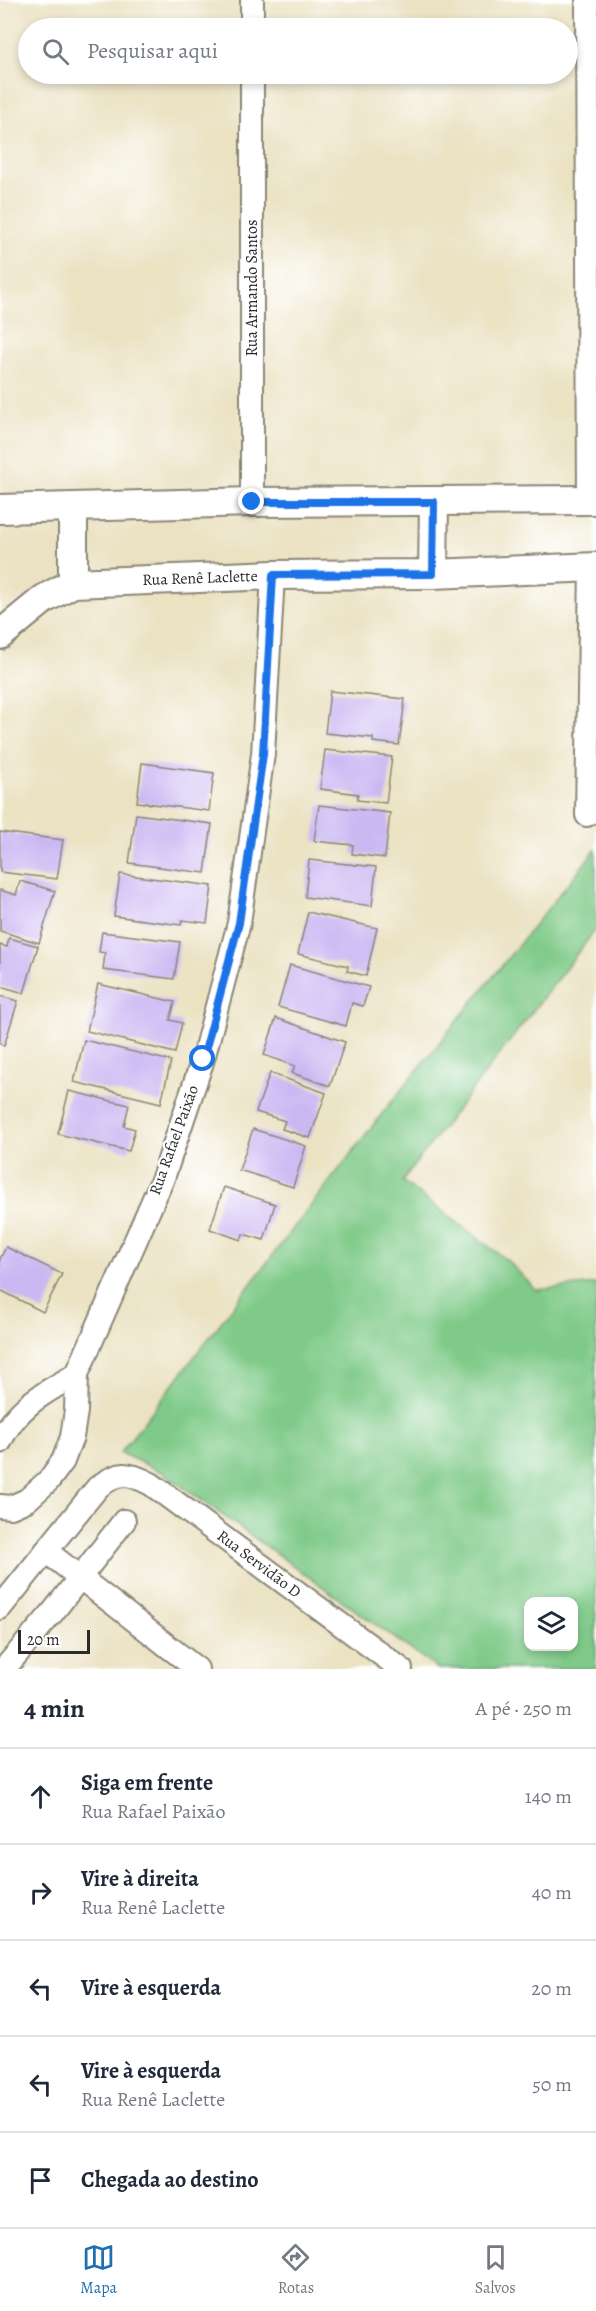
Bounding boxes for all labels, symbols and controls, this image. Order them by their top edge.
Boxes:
search box [18,18,578,84]
icon: search [39,35,72,68]
text: Pesquisar aqui [87,36,218,66]
street label: Rua Armando Santos [241,219,263,357]
route end [238,488,264,514]
street label: Rua Renê Laclette [142,565,258,591]
route start [189,1045,215,1071]
street label: Rua Rafael Paixão [144,1082,204,1198]
street label: Rua Servidão D [212,1525,306,1603]
map controls [524,1597,578,1651]
button: layers [524,1597,578,1651]
scale bar [18,1627,90,1654]
text: 20 m [27,1629,60,1651]
text: 4 min [24,1691,85,1726]
text: A pé · 250 m [476,1695,572,1722]
text: Siga em frente [81,1768,213,1798]
icon: ahead [24,1780,57,1813]
text: 140 m [525,1783,572,1810]
text: Rua Rafael Paixão [81,1798,225,1825]
text: Vire à direita [81,1864,199,1894]
icon: right [24,1876,57,1909]
text: 40 m [532,1879,572,1906]
text: Rua Renê Laclette [81,1894,225,1921]
icon: left [24,1972,57,2005]
text: Vire à esquerda [81,1973,221,2003]
text: 20 m [531,1975,572,2002]
text: Vire à esquerda [81,2056,221,2086]
icon: left [24,2068,57,2101]
text: 50 m [532,2071,572,2098]
text: Rua Renê Laclette [81,2086,225,2113]
icon: arrive [24,2164,57,2197]
text: Chegada ao destino [81,2165,259,2195]
tab: Mapa [80,2241,117,2299]
tab: Rotas [278,2241,314,2299]
tab: Salvos [475,2241,516,2299]

